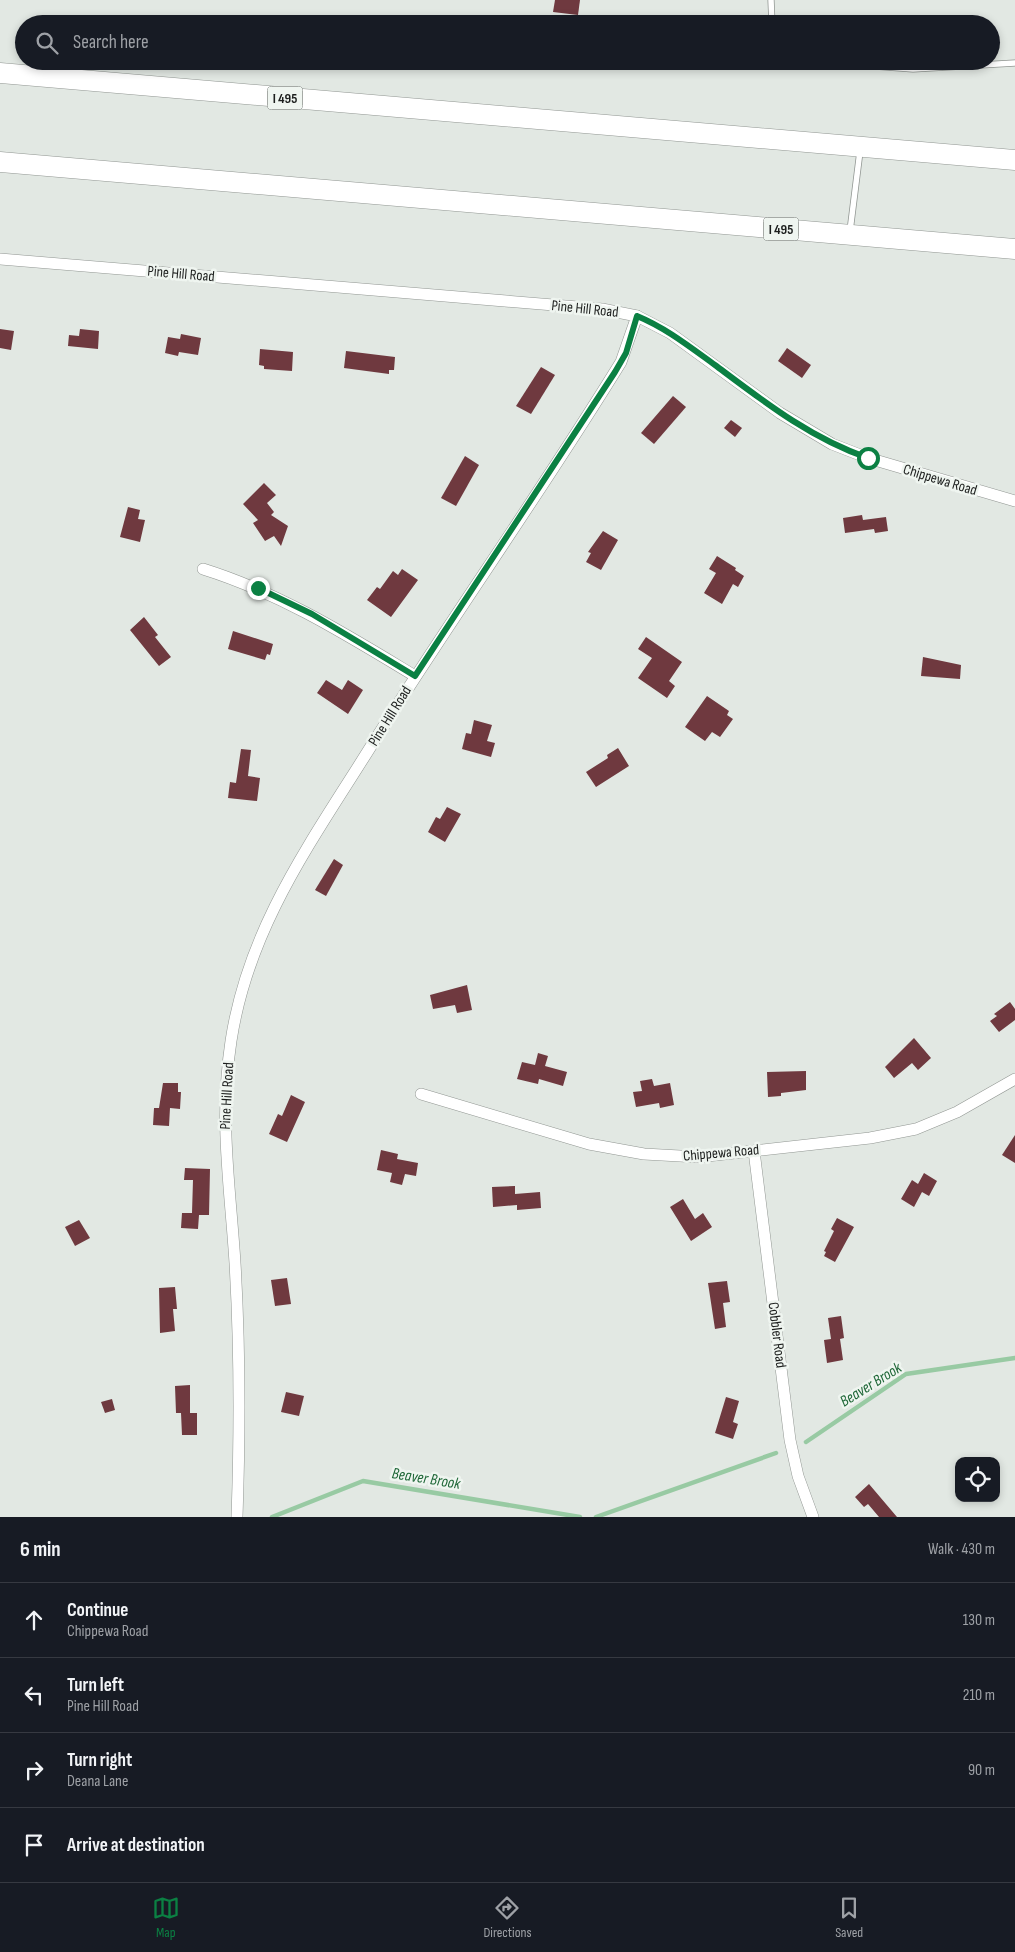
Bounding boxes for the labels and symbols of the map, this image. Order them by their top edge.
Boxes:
road number: I 495 [268,86,302,110]
road number: I 495 [764,218,798,240]
street label: Pine Hill Road [147,262,215,286]
street label: Pine Hill Road [551,296,619,322]
route start [857,447,880,470]
street label: Chippewa Road [901,460,979,500]
route end [247,577,270,600]
street label: Pine Hill Road [364,682,416,750]
street label: Pine Hill Road [216,1062,238,1130]
street label: Chippewa Road [682,1140,760,1166]
street label: Cobbler Road [764,1301,790,1369]
water label: Beaver Brook [837,1358,906,1411]
water label: Beaver Brook [390,1464,463,1494]

